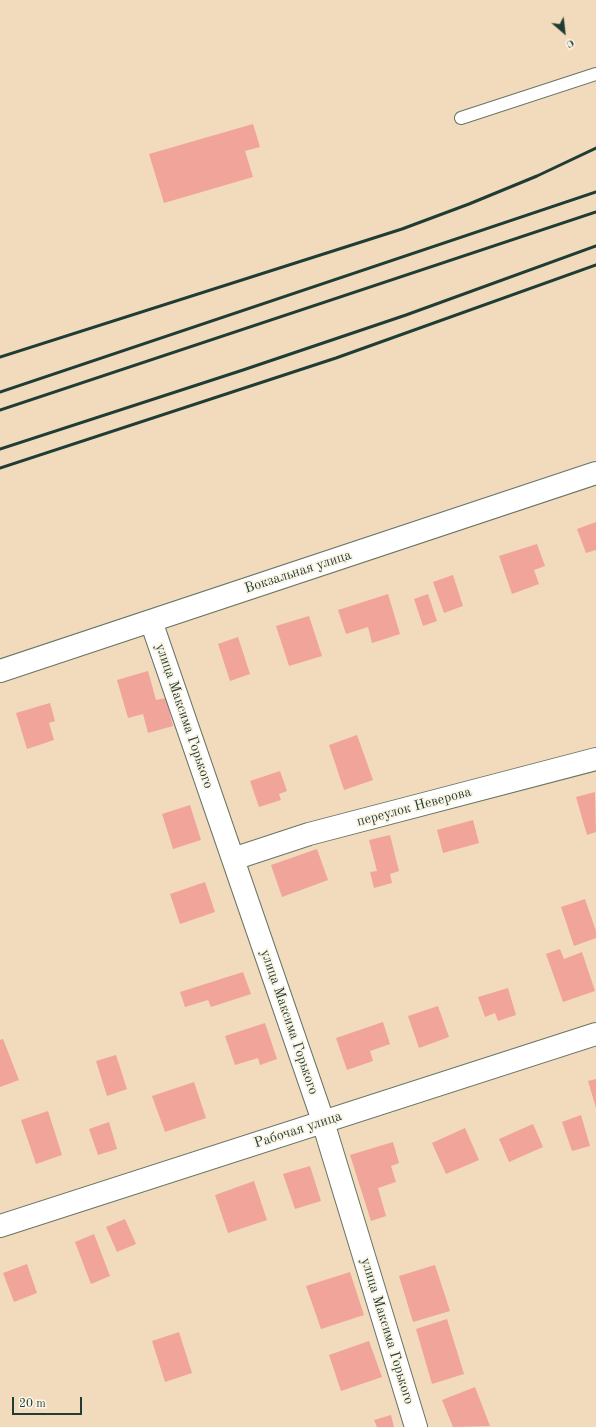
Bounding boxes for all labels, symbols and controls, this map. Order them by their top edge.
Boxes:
north arrow [544,12,584,52]
text: С [564,36,576,50]
street label: Вокзальная улица [243,547,353,597]
street label: улица Максима Горького [151,641,217,791]
street label: переулок Неверова [355,784,473,830]
street label: улица Максима Горького [256,947,322,1097]
street label: Рабочая улица [252,1108,344,1152]
street label: улица Максима Горького [357,1256,417,1406]
scale bar [14,1389,84,1415]
text: 20 m [19,1398,46,1410]

